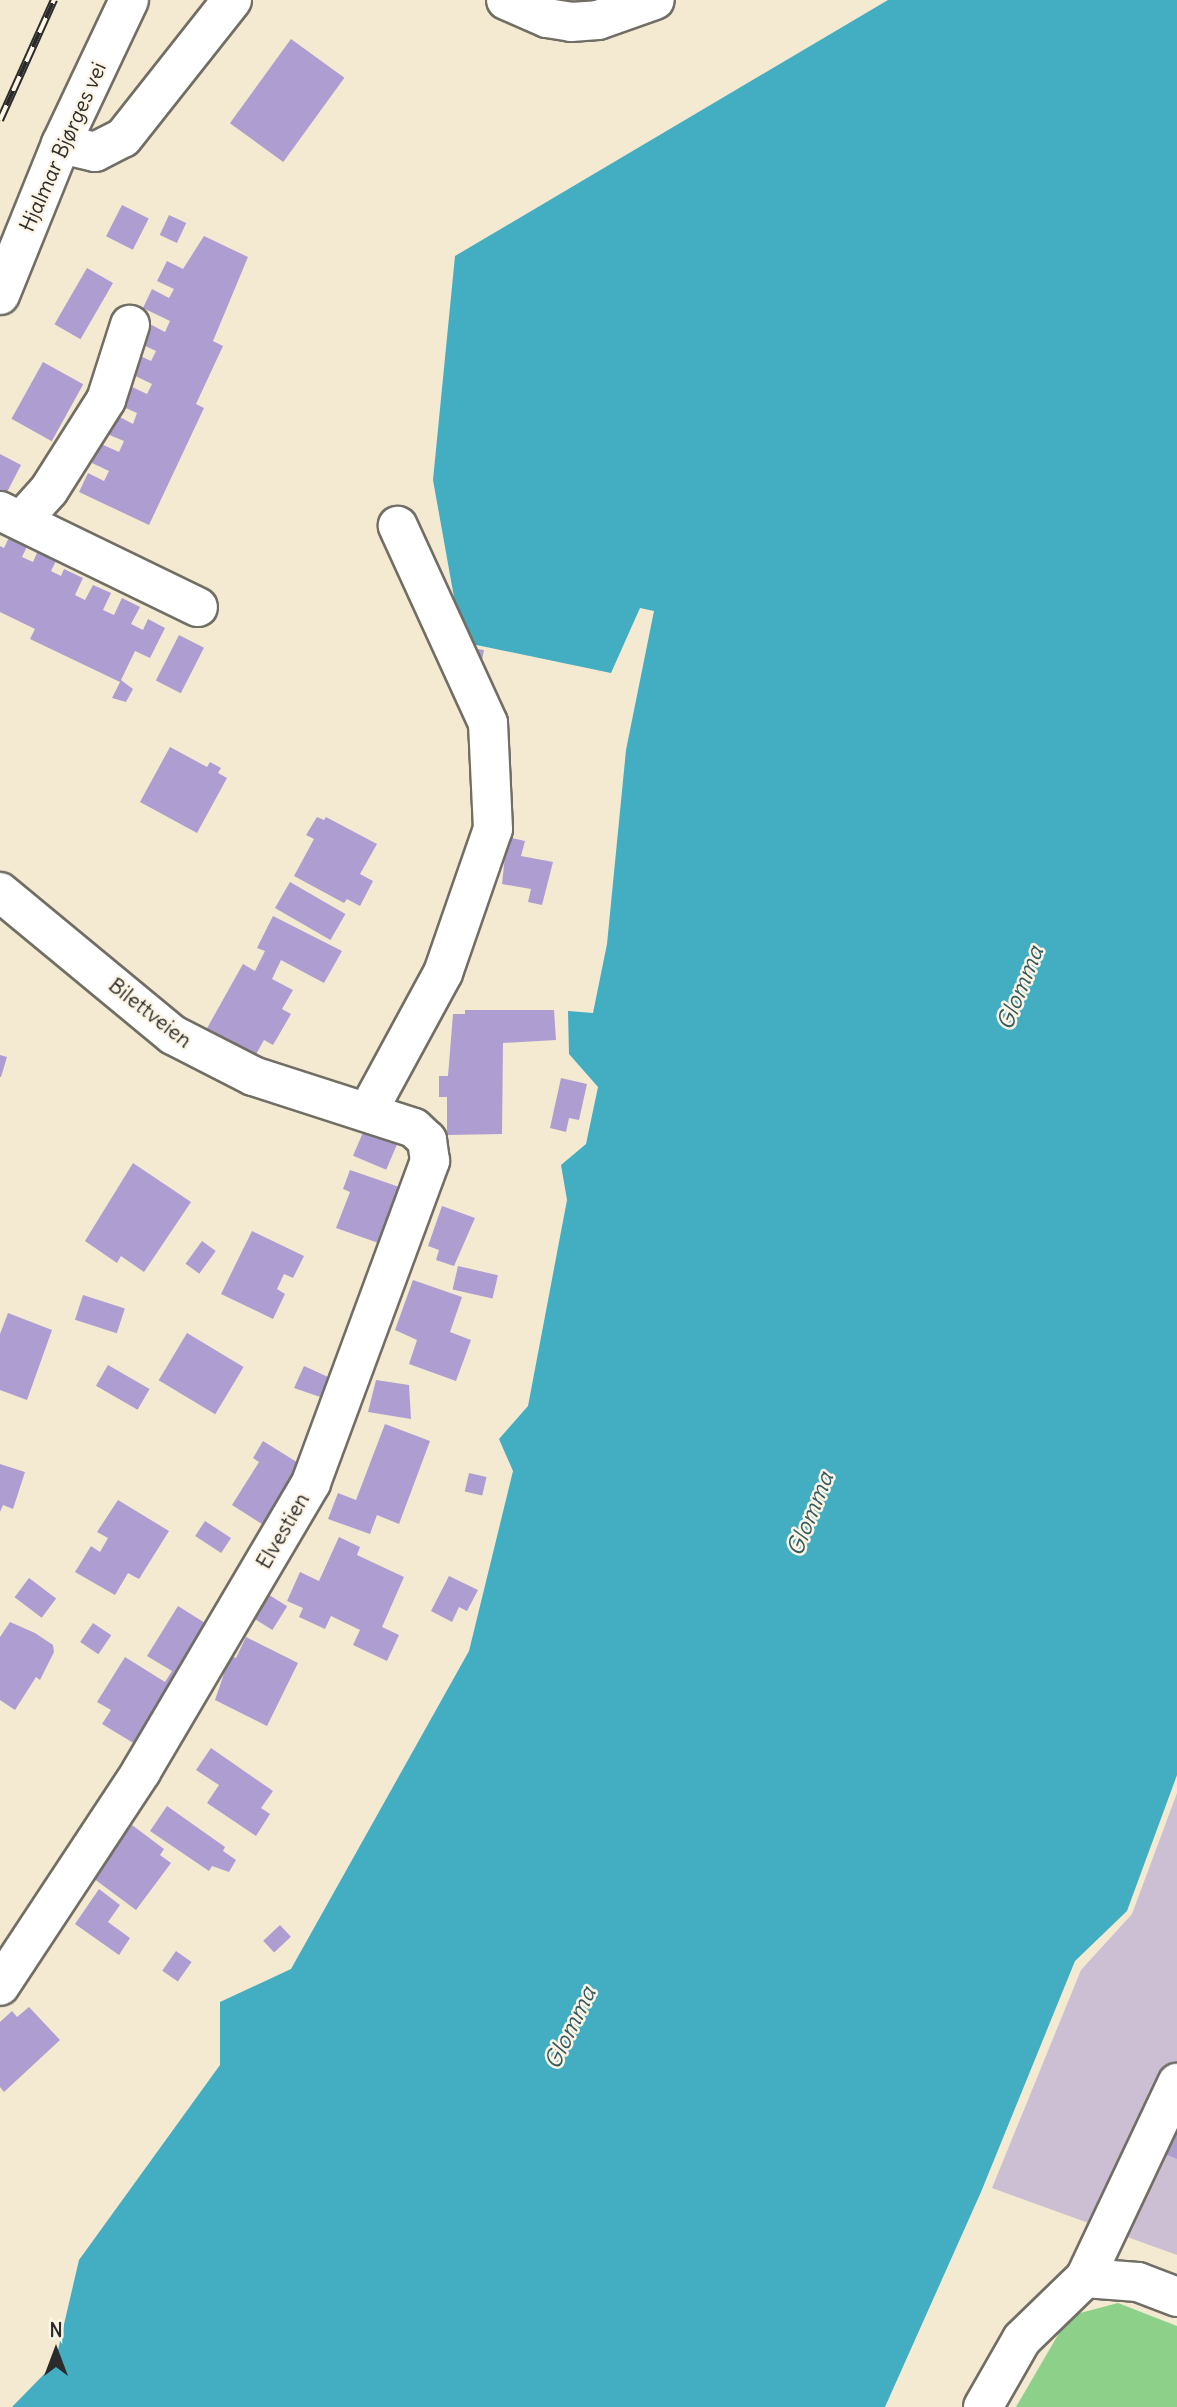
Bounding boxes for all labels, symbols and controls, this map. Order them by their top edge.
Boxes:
street label: Hjalmar Bjørges vei [14,58,112,236]
water label: Glomma [991,942,1049,1034]
street label: Bilettveien [104,973,196,1053]
water label: Glomma [781,1468,839,1560]
street label: Elvestien [251,1489,315,1573]
water label: Glomma [538,1982,602,2074]
north arrow [21,2316,91,2386]
text: N [49,2318,63,2342]

